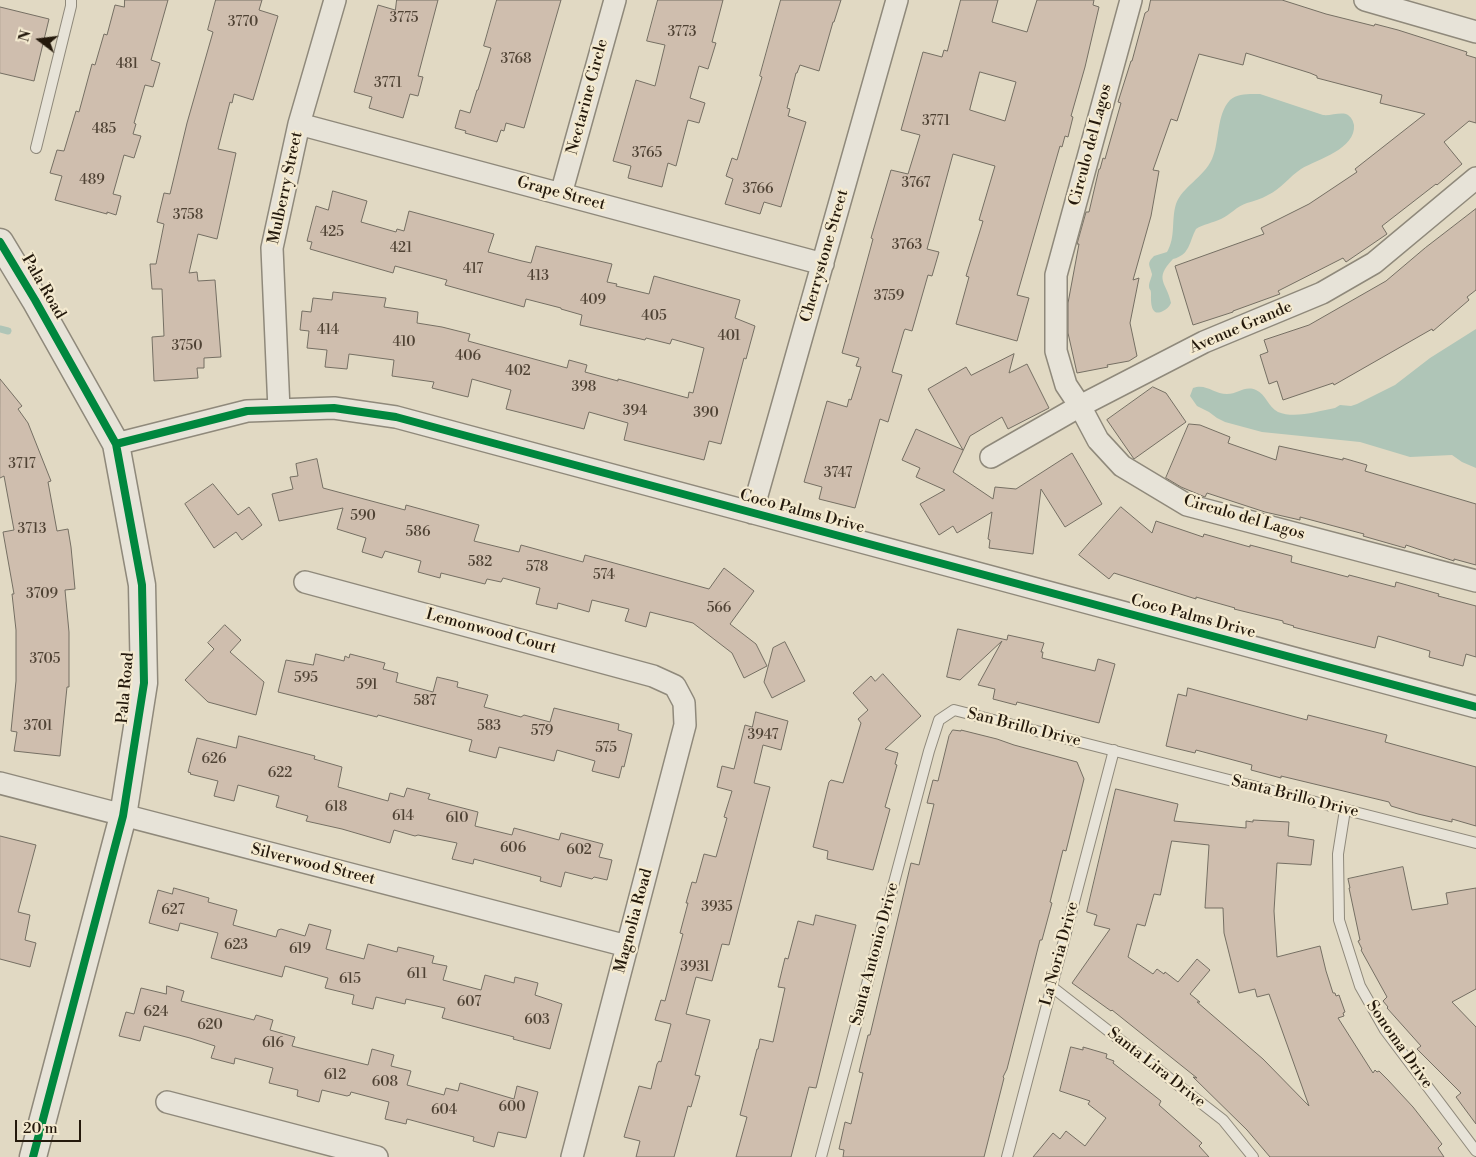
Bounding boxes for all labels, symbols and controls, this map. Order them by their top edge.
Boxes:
house number: 3775 [390,11,418,27]
north arrow [15,15,65,65]
house number: 3770 [228,15,258,31]
house number: 3773 [667,25,697,41]
text: N [15,28,36,44]
street label: Nectarine Circle [563,37,613,157]
house number: 3768 [500,52,532,68]
house number: 481 [116,57,138,73]
house number: 3771 [374,76,402,92]
street label: Circulo del Lagos [1066,82,1116,208]
house number: 3771 [922,114,950,130]
house number: 485 [92,122,116,138]
street label: Mulberry Street [265,130,307,246]
house number: 3765 [632,146,662,162]
house number: 489 [79,173,105,189]
street label: Grape Street [515,173,607,215]
house number: 3767 [902,176,930,192]
house number: 3766 [742,182,774,198]
street label: Cherrystone Street [797,187,853,325]
house number: 3758 [173,208,203,224]
house number: 425 [320,225,344,241]
house number: 3763 [892,238,922,254]
house number: 421 [390,241,412,257]
street label: Pala Road [17,251,69,323]
house number: 417 [463,262,483,278]
house number: 413 [527,269,549,285]
house number: 3759 [874,289,904,305]
house number: 409 [580,293,606,309]
street label: Avenue Grande [1187,298,1295,358]
house number: 405 [641,309,667,325]
house number: 414 [317,323,339,339]
house number: 401 [717,329,741,345]
house number: 410 [392,335,416,351]
house number: 3750 [171,339,203,355]
house number: 406 [455,349,481,365]
house number: 402 [505,364,531,380]
house number: 398 [572,380,596,396]
house number: 394 [623,404,647,420]
house number: 390 [693,406,719,422]
house number: 3717 [8,457,36,473]
house number: 3747 [824,466,852,482]
street label: Coco Palms Drive [738,486,866,538]
street label: Circulo del Lagos [1181,491,1307,545]
house number: 590 [350,509,376,525]
house number: 3713 [18,522,46,538]
house number: 586 [406,525,430,541]
house number: 582 [468,555,492,571]
house number: 578 [526,560,548,576]
house number: 574 [593,568,615,584]
house number: 3709 [26,587,58,603]
street label: Coco Palms Drive [1129,591,1257,643]
house number: 566 [707,601,731,617]
street label: Lemonwood Court [424,605,558,659]
house number: 3705 [29,652,61,668]
street label: Pala Road [113,652,139,724]
house number: 595 [294,671,318,687]
house number: 591 [356,678,378,694]
house number: 587 [413,694,437,710]
street label: San Brillo Drive [965,705,1083,751]
house number: 3701 [23,719,53,735]
house number: 583 [477,719,501,735]
house number: 579 [531,724,553,740]
house number: 3947 [748,728,778,744]
house number: 575 [595,741,617,757]
house number: 626 [202,752,226,768]
house number: 622 [268,766,292,782]
street label: Santa Brillo Drive [1229,772,1361,822]
house number: 618 [325,800,347,816]
house number: 614 [392,809,414,825]
house number: 610 [446,811,468,827]
street label: Silverwood Street [249,840,377,890]
house number: 606 [500,841,526,857]
house number: 602 [566,843,592,859]
street label: Magnolia Road [611,867,657,975]
street label: Santa Antonio Drive [847,881,903,1027]
house number: 3935 [701,900,733,916]
street label: La Noria Drive [1037,900,1083,1008]
house number: 627 [161,903,185,919]
house number: 623 [224,938,248,954]
house number: 619 [289,942,311,958]
house number: 3931 [680,960,710,976]
house number: 611 [407,967,427,983]
house number: 615 [339,972,361,988]
house number: 607 [457,995,481,1011]
street label: Sonoma Drive [1362,997,1436,1093]
house number: 624 [144,1005,168,1021]
house number: 603 [524,1013,550,1029]
house number: 620 [197,1018,223,1034]
street label: Santa Lira Drive [1103,1024,1209,1112]
house number: 616 [262,1036,284,1052]
house number: 612 [324,1068,346,1084]
house number: 608 [372,1075,398,1091]
house number: 600 [498,1100,526,1116]
house number: 604 [431,1103,457,1119]
scale bar [18,1110,84,1142]
text: 20 m [23,1119,58,1138]

